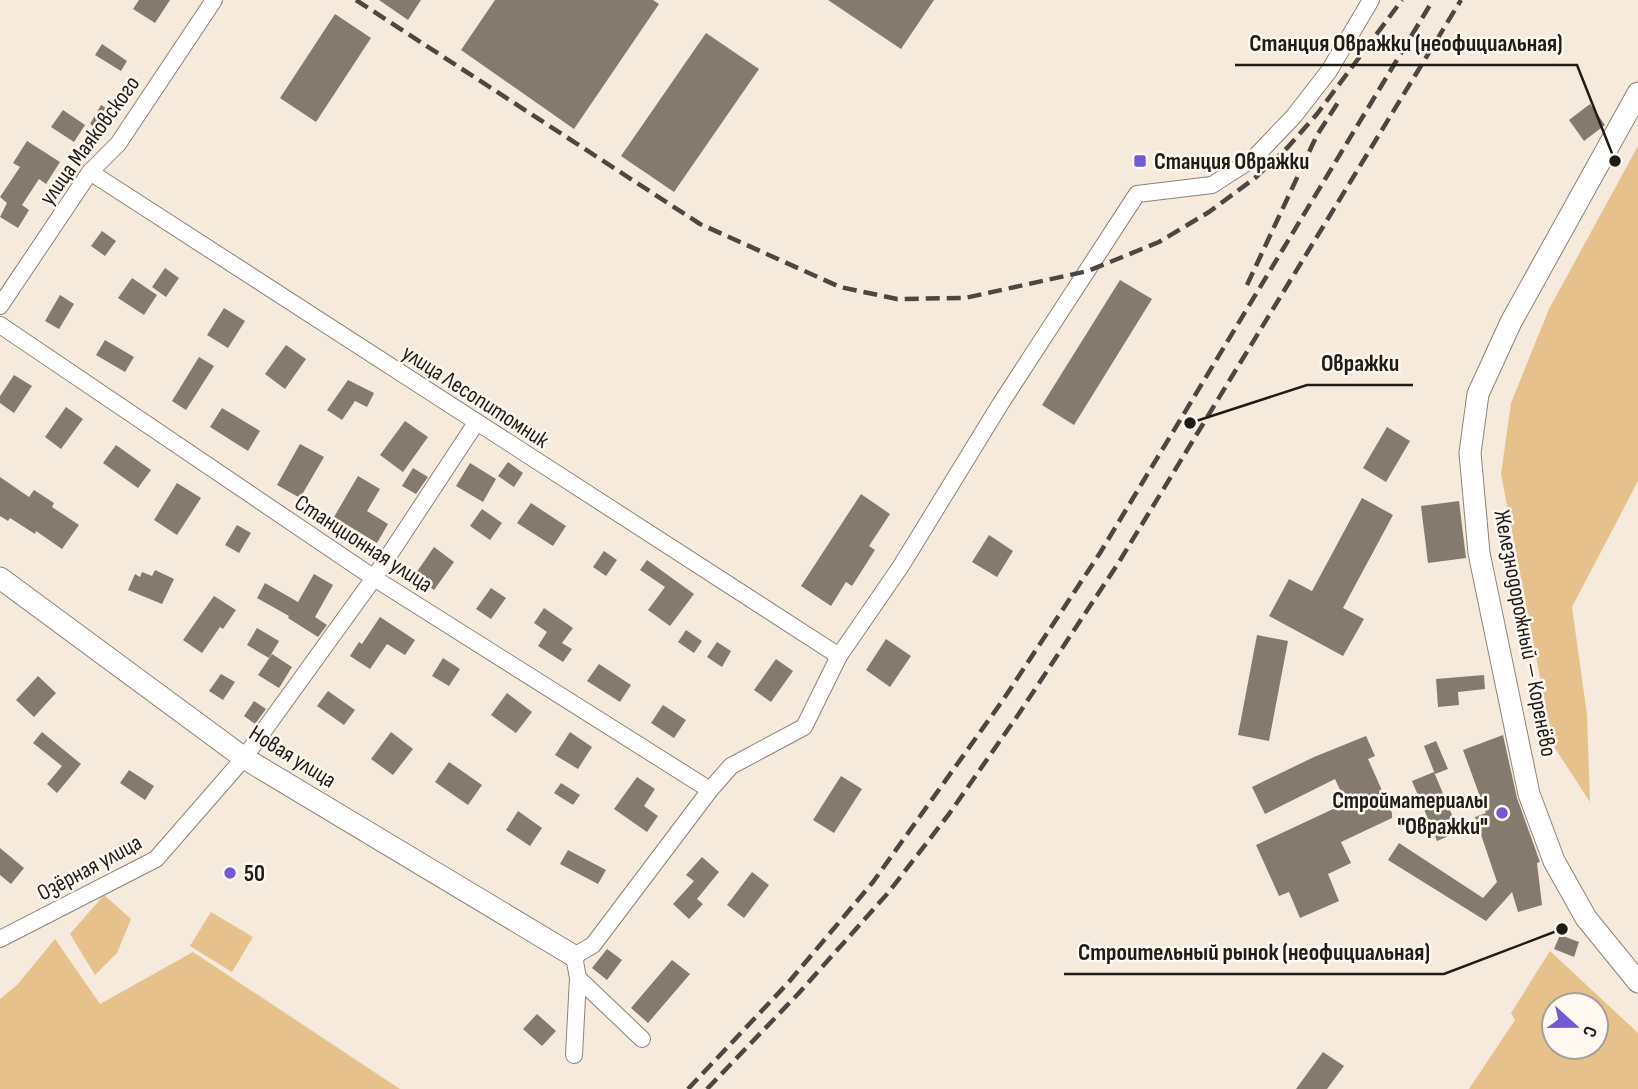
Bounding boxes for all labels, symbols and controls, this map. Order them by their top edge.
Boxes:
callout: Станция Овражки (неофициальная) [1235,20,1577,65]
text: Станция Овражки (неофициальная) [1249,29,1563,58]
street label: улица Маяковского [34,71,146,211]
place label: Станция Овражки [1154,148,1309,176]
marker: Станция Овражки [1132,153,1148,169]
street label: улица Лесопитомник [397,339,554,455]
callout: Овражки [1307,340,1413,385]
text: Овражки [1321,349,1399,378]
street label: Станционная улица [289,489,438,599]
street label: Железнодорожный — Коренёво [1487,507,1563,759]
street label: Новая улица [244,719,341,794]
place label: Стройматериалы "Овражки" [1332,787,1488,841]
marker: Стройматериалы "Овражки" [1494,805,1510,821]
street label: Озёрная улица [32,829,147,907]
place label: 50 [244,860,265,888]
marker: 50 [222,865,238,881]
callout: Строительный рынок (неофициальная) [1064,929,1444,974]
text: Строительный рынок (неофициальная) [1078,938,1430,967]
north arrow [1540,991,1610,1061]
text: С [1577,1023,1602,1040]

